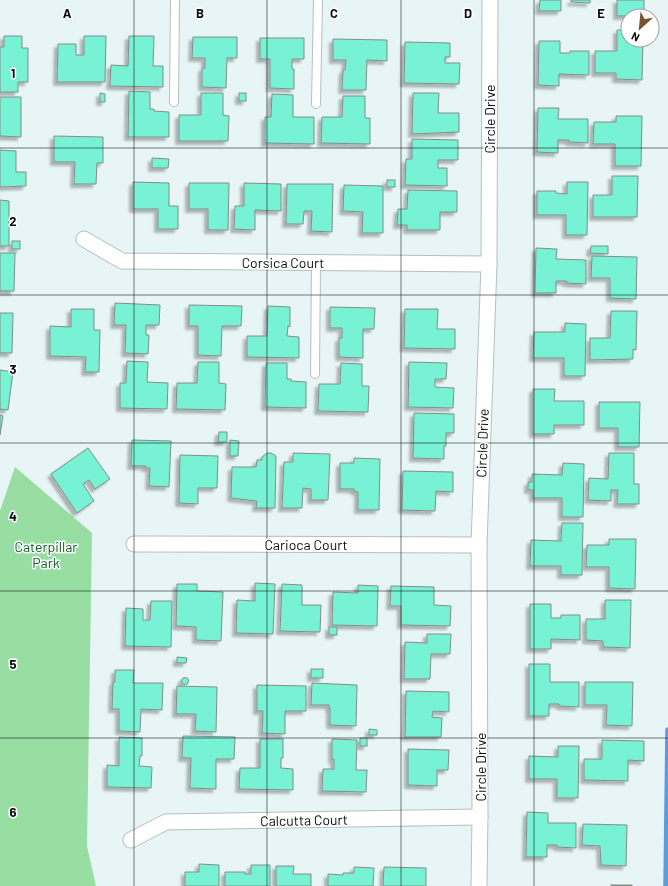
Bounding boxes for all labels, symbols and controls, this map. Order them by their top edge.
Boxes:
text: A [63,5,72,21]
text: B [196,5,204,21]
text: C [330,5,338,21]
text: D [464,5,472,21]
text: E [597,5,605,21]
north arrow [620,8,660,48]
text: N [629,30,641,45]
text: 1 [11,65,15,81]
street label: Circle Drive [481,84,498,154]
text: 2 [9,213,17,229]
street label: Corsica Court [242,254,324,271]
text: 3 [9,361,17,377]
street label: Circle Drive [472,408,492,478]
text: 4 [9,508,17,524]
street label: Carioca Court [264,536,348,553]
park label: Caterpillar Park [15,538,77,571]
text: 5 [9,656,17,672]
street label: Circle Drive [472,732,489,802]
text: 6 [10,804,17,820]
street label: Calcutta Court [260,811,348,829]

